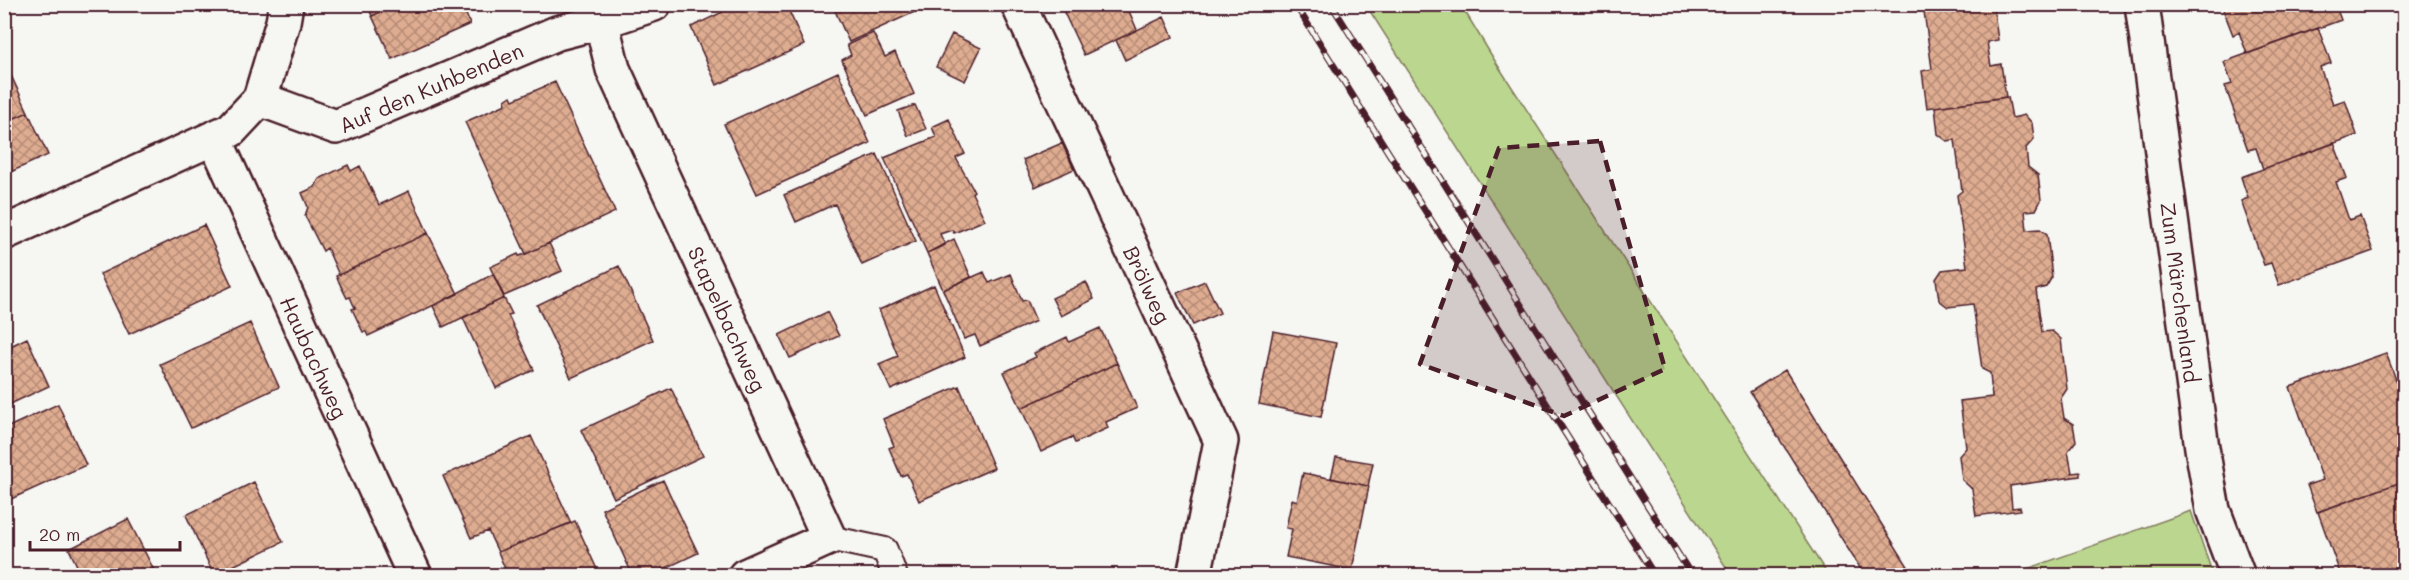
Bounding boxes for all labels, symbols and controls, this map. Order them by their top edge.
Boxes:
street label: Auf den Kuhbenden [335,36,527,138]
street label: Zum Märchenland [2155,201,2207,384]
street label: Brölweg [1118,241,1178,327]
street label: Stapelbachweg [683,242,773,396]
street label: Haubachweg [275,292,355,423]
scale bar [30,514,180,552]
text: 20 m [39,522,80,546]

